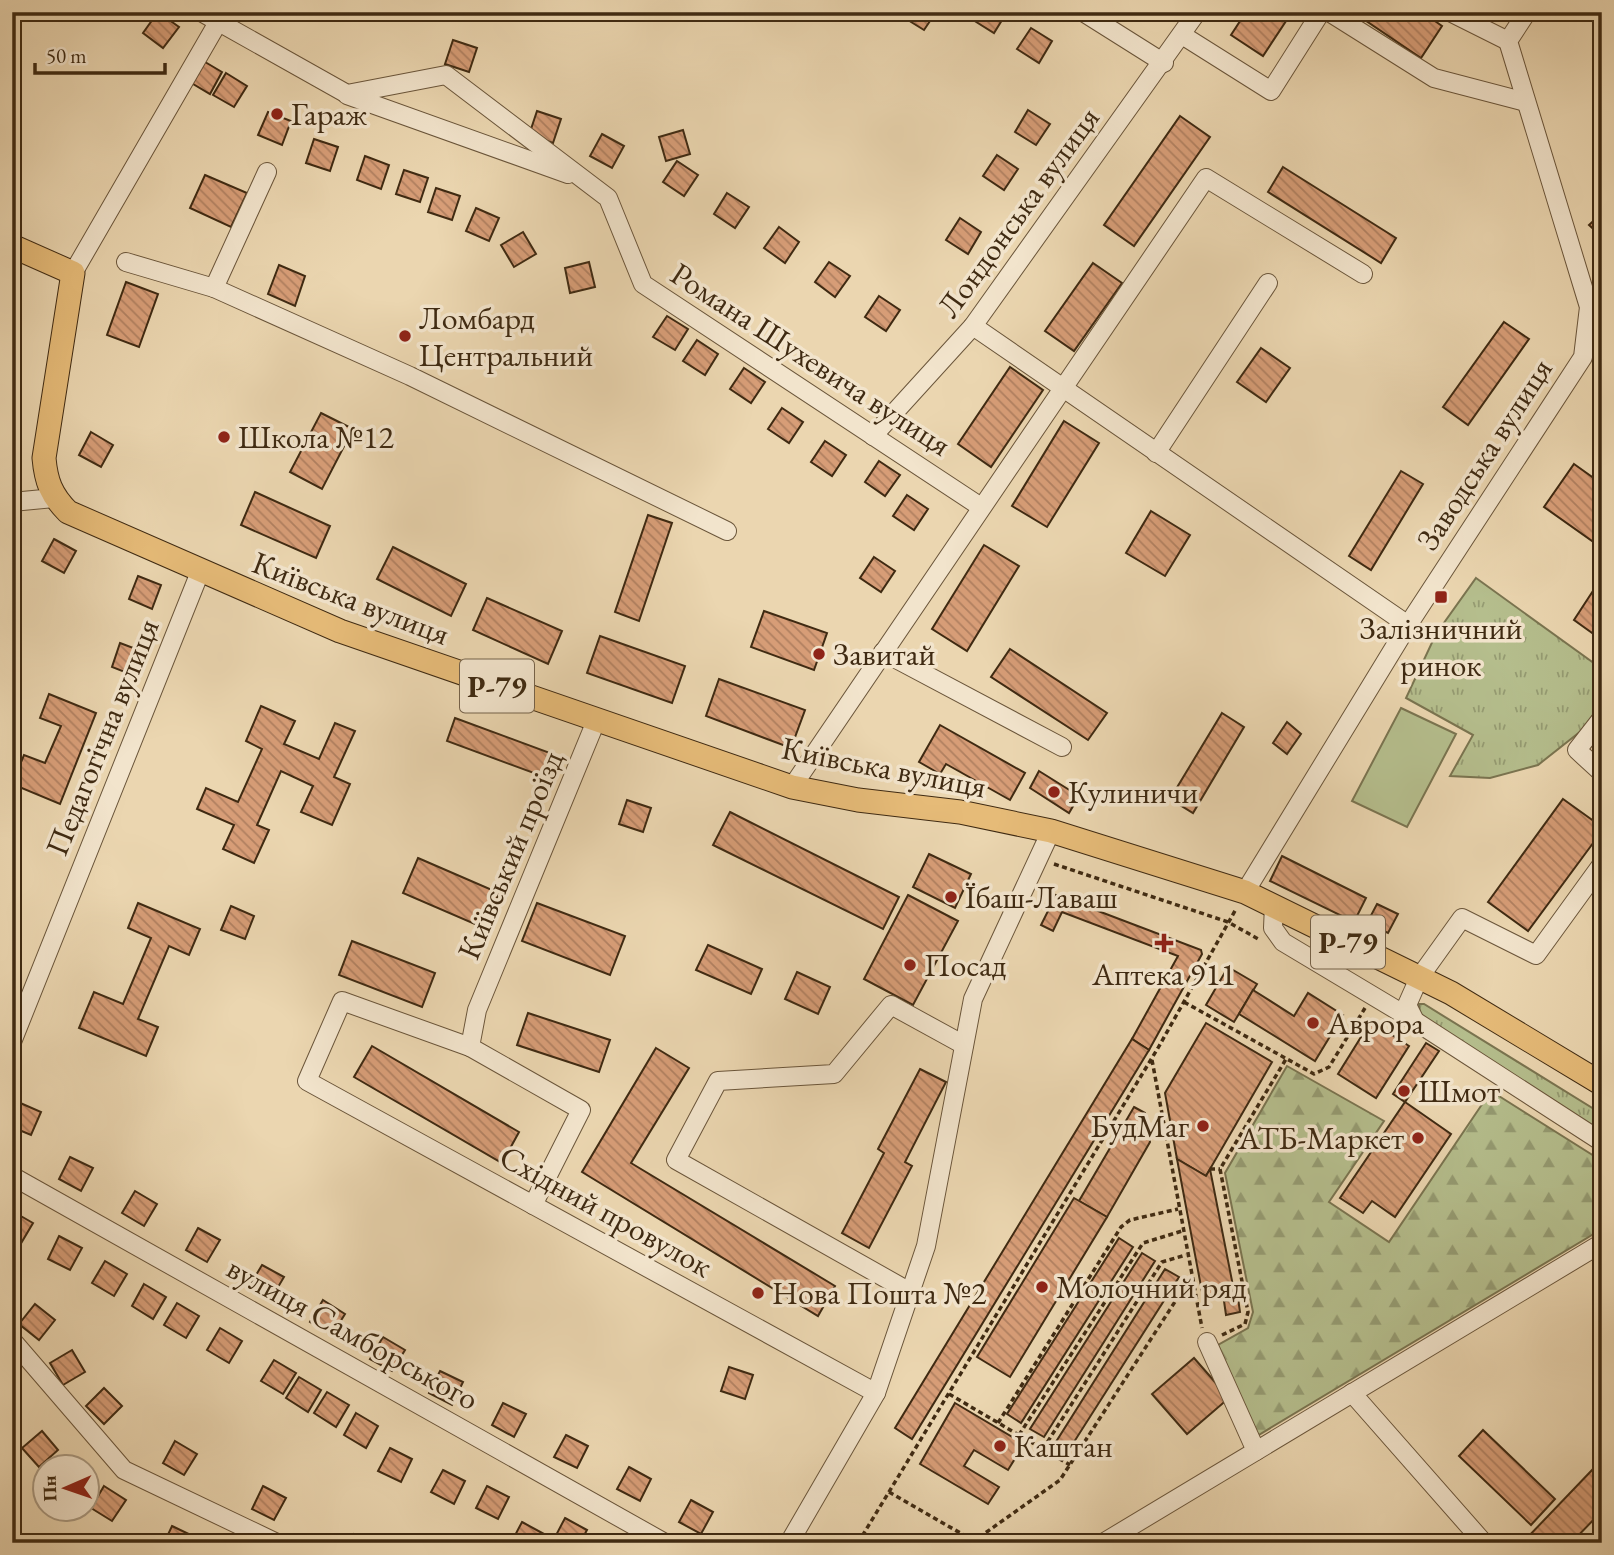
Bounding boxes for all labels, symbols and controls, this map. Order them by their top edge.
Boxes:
scale bar [35,32,164,76]
text: 50 m [46,42,87,69]
place label: Гараж [291,93,367,135]
street label: Лондонська вулиця [927,98,1109,326]
marker: Гараж [269,106,285,122]
street label: Романа Шухевича вулиця [663,253,959,465]
place label: Ломбард Центральний [419,297,593,376]
marker: Ломбард Центральний [397,328,413,344]
street label: Заводська вулиця [1406,350,1562,558]
place label: Школа №12 [238,416,394,458]
marker: Школа №12 [216,429,232,445]
street label: Київська вулиця [246,541,456,655]
marker: Залізничний ринок [1433,589,1449,605]
place label: Залізничний ринок [1360,607,1523,686]
street label: Педагогічна вулиця [35,612,169,862]
place label: Завитай [833,633,935,675]
marker: Завитай [811,646,827,662]
road number: Р-79 [460,660,534,712]
street label: Київська вулиця [778,727,990,807]
street label: Київський проїзд [447,744,573,966]
place label: Кулиничи [1068,771,1198,813]
marker: Кулиничи [1046,784,1062,800]
place label: Їбаш-Лаваш [965,876,1118,918]
marker: Їбаш-Лаваш [943,889,959,905]
road number: Р-79 [1311,916,1385,968]
marker: Аптека 911 [1156,935,1172,951]
place label: Посад [924,944,1007,986]
place label: Аптека 911 [1091,953,1236,995]
marker: Посад [902,957,918,973]
place label: Аврора [1326,1002,1424,1044]
marker: Аврора [1305,1015,1321,1031]
place label: Шмот [1418,1070,1500,1112]
marker: Шмот [1396,1083,1412,1099]
place label: БудМаг [1090,1105,1190,1147]
place label: АТБ-Маркет [1237,1117,1404,1159]
marker: БудМаг [1195,1118,1211,1134]
marker: АТБ-Маркет [1410,1130,1426,1146]
street label: Східний провулок [492,1135,720,1287]
street label: вулиця Самборського [220,1246,486,1420]
place label: Молочний ряд [1056,1266,1247,1308]
place label: Нова Пошта №2 [772,1272,987,1314]
marker: Молочний ряд [1034,1279,1050,1295]
marker: Нова Пошта №2 [750,1285,766,1301]
place label: Каштан [1014,1425,1113,1467]
marker: Каштан [992,1438,1008,1454]
north arrow [32,1454,102,1524]
text: Пн [37,1475,62,1502]

